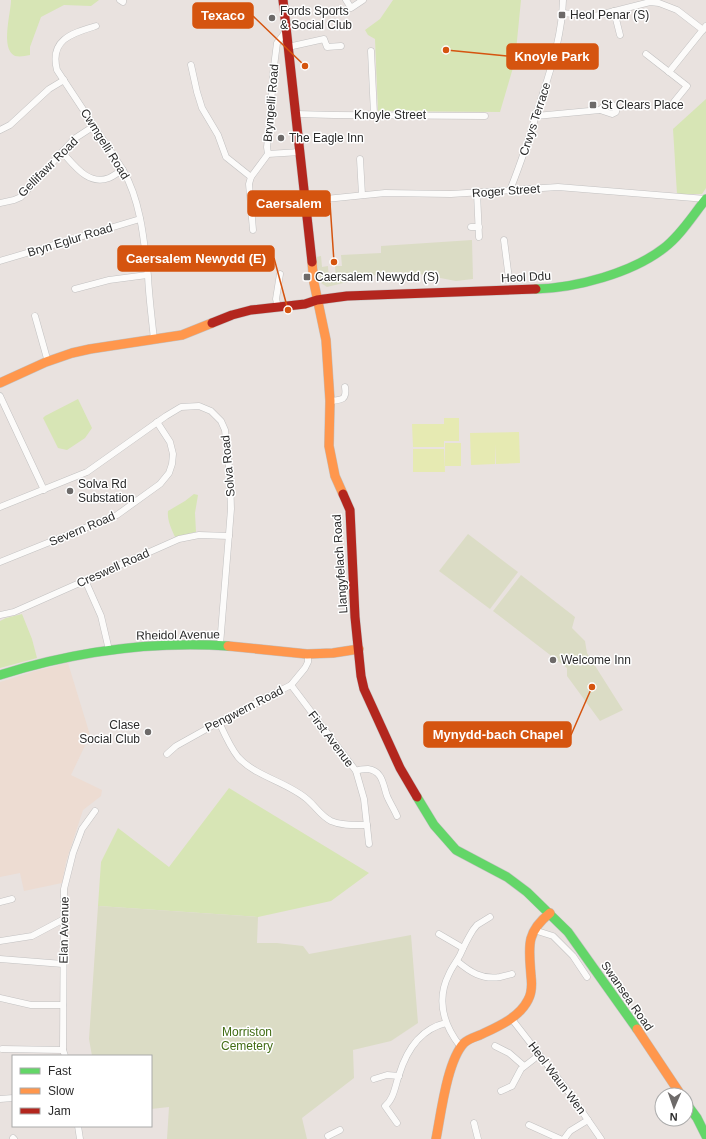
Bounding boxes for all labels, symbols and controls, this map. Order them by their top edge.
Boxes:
callout: Texaco [193,3,253,28]
place label: Fords Sports & Social Club [280,4,352,32]
text: Texaco [201,8,245,23]
place label: Heol Penar (S) [570,8,649,22]
marker: Heol Penar (S) [557,10,567,20]
marker: Fords Sports & Social Club [267,13,277,23]
callout: Knoyle Park [507,44,598,69]
text: Knoyle Park [514,49,590,64]
street label: Bryngelli Road [261,64,281,142]
street label: Crwys Terrace [517,80,554,158]
place label: St Clears Place [601,98,684,112]
marker: St Clears Place [588,100,598,110]
street label: Cwmgelli Road [78,106,132,182]
street label: Knoyle Street [354,108,427,122]
place label: The Eagle Inn [289,131,364,145]
marker: The Eagle Inn [276,133,286,143]
street label: Gellifawr Road [15,134,81,200]
street label: Roger Street [472,182,541,200]
callout: Caersalem [248,191,330,216]
text: Caersalem [256,196,322,211]
street label: Bryn Eglur Road [26,220,114,260]
callout: Caersalem Newydd (E) [118,246,274,271]
text: Caersalem Newydd (E) [126,251,266,266]
street label: Heol Ddu [501,269,551,285]
place label: Caersalem Newydd (S) [315,270,439,284]
marker: Caersalem Newydd (S) [302,272,312,282]
street label: Solva Road [218,434,238,498]
place label: Solva Rd Substation [78,477,135,505]
marker: Solva Rd Substation [65,486,75,496]
street label: Severn Road [47,509,117,549]
street label: Llangyfelach Road [330,514,350,614]
street label: Creswell Road [75,546,151,590]
street label: Rheidol Avenue [136,627,220,643]
place label: Welcome Inn [561,653,631,667]
marker: Welcome Inn [548,655,558,665]
street label: Pengwern Road [202,683,286,735]
street label: First Avenue [305,708,357,770]
place label: Clase Social Club [79,718,140,746]
callout: Mynydd-bach Chapel [424,722,571,747]
marker: Clase Social Club [143,727,153,737]
text: Mynydd-bach Chapel [433,727,563,742]
street label: Elan Avenue [56,896,72,964]
street label: Swansea Road [598,959,656,1033]
park label: Morriston Cemetery [221,1025,273,1053]
street label: Heol Waun Wen [525,1039,589,1117]
legend [12,1055,152,1127]
text: Fast [48,1064,72,1078]
text: Slow [48,1084,74,1098]
north arrow [654,1087,694,1127]
text: Jam [48,1104,71,1118]
text: N [669,1111,678,1123]

